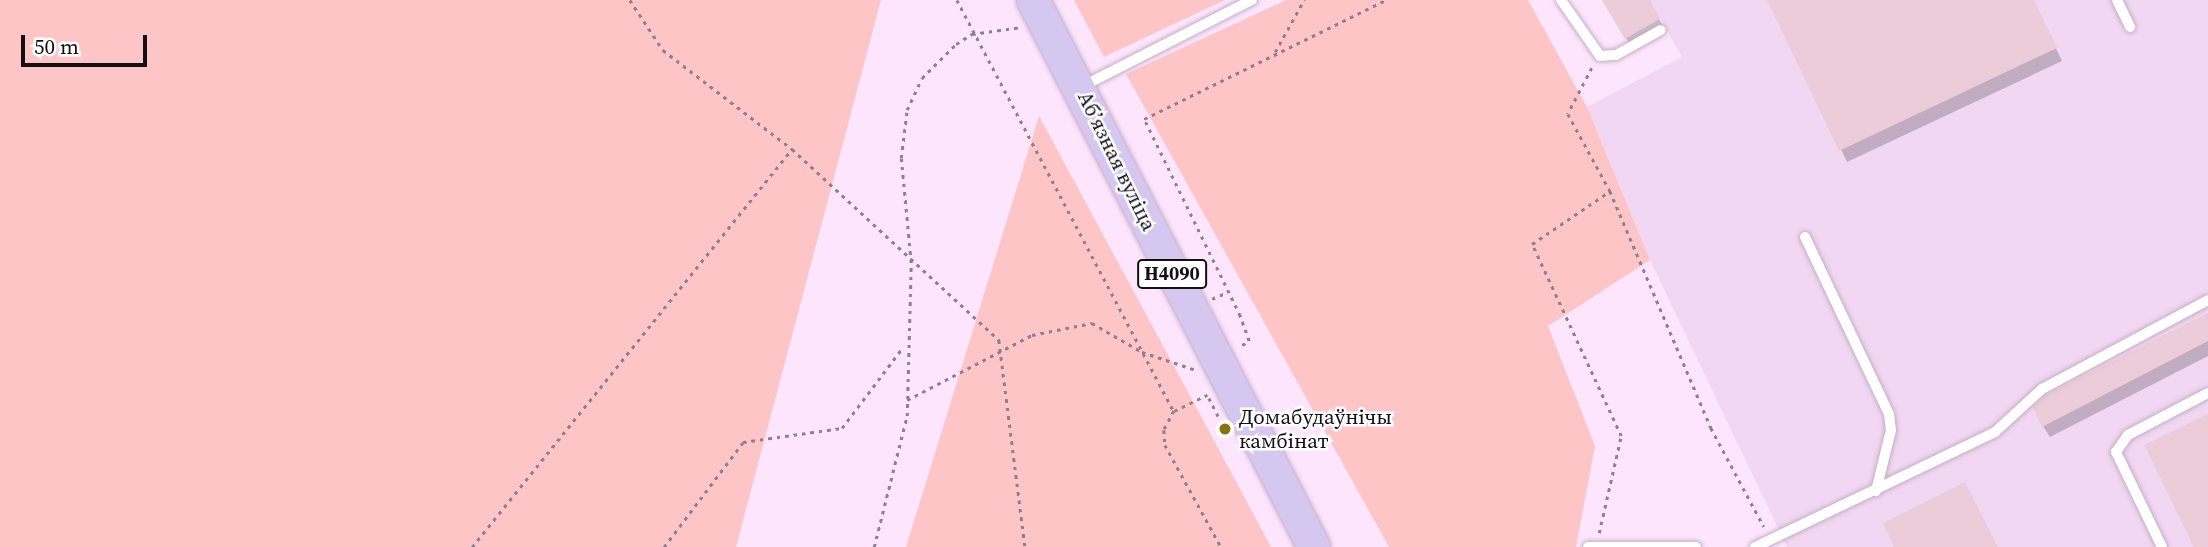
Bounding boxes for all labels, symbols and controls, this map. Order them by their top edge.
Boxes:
scale bar [24,21,150,65]
text: 50 m [34,32,79,61]
street label: Абʼязная вуліца [1072,87,1162,235]
road number: Н4090 [1137,258,1207,290]
place label: Домабудаўнічы камбінат [1239,404,1392,454]
marker: Домабудаўнічы камбінат [1217,421,1233,437]

